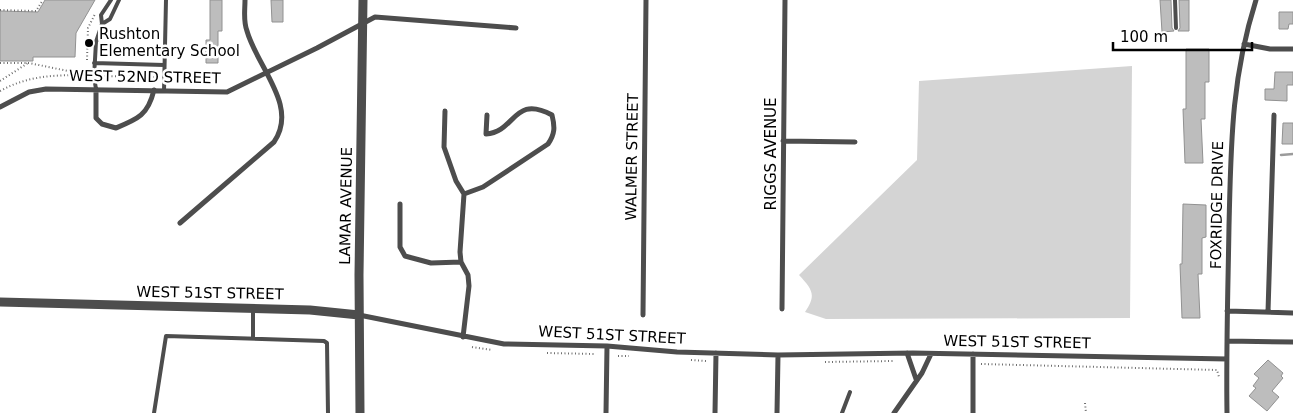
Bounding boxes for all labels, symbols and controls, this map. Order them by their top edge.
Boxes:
scale bar [1113,20,1252,52]
place label: Rushton Elementary School [99,25,240,60]
text: 100 m [1120,28,1168,46]
marker: Rushton Elementary School [83,37,95,49]
street label: WEST 52ND STREET [69,67,222,87]
street label: WALMER STREET [622,92,642,221]
street label: RIGGS AVENUE [762,97,780,211]
street label: FOXRIDGE DRIVE [1207,141,1227,269]
street label: LAMAR AVENUE [336,147,356,265]
street label: WEST 51ST STREET [136,283,285,303]
street label: WEST 51ST STREET [538,322,687,348]
street label: WEST 51ST STREET [943,332,1092,352]

